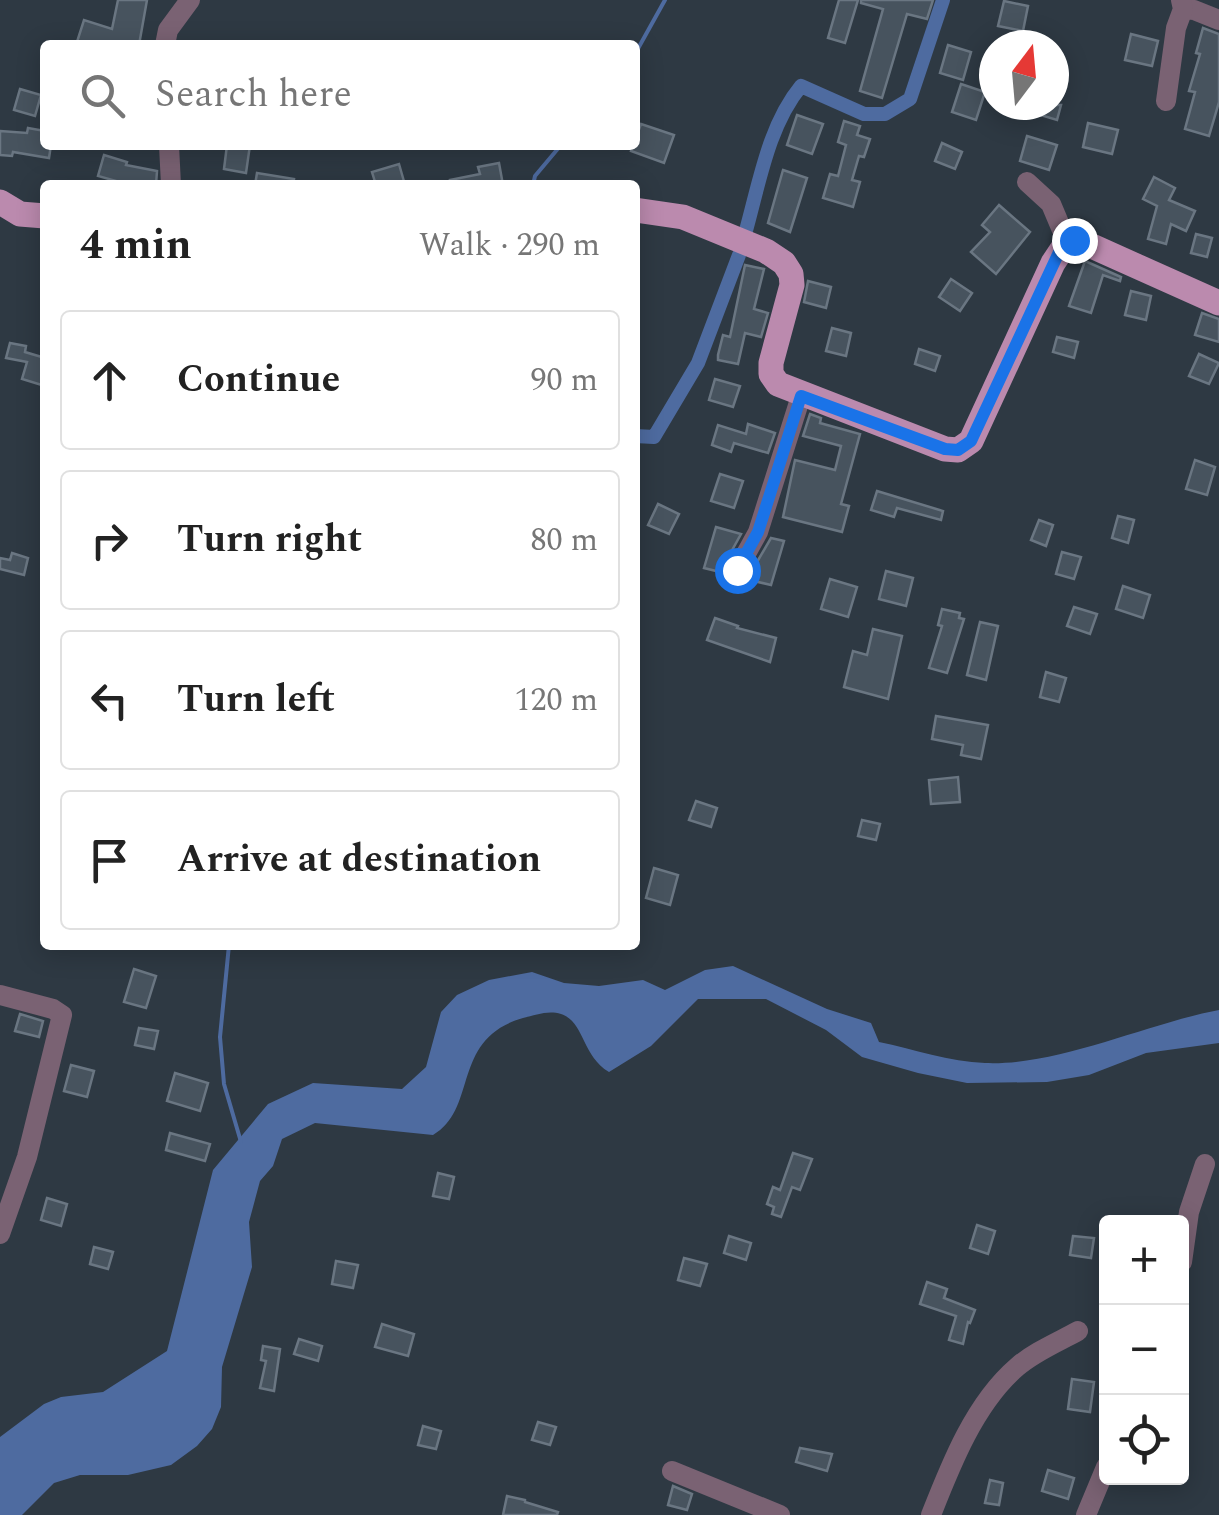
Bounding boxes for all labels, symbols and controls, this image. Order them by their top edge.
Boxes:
north arrow [979,30,1069,120]
search box [40,40,640,150]
text: Search here [155,66,352,124]
icon: search [75,68,130,123]
text: 4 min [80,214,192,277]
route end [1052,218,1098,264]
text: Walk · 290 m [419,221,600,270]
text: Continue [177,351,340,409]
icon: ahead [82,353,137,408]
text: 90 m [530,356,598,405]
text: Turn right [177,511,362,569]
icon: right [82,513,137,568]
text: 80 m [530,516,598,565]
route start [715,548,761,594]
text: Turn left [177,671,335,729]
icon: left [82,673,137,728]
text: 120 m [514,676,598,725]
text: Arrive at destination [177,831,541,889]
icon: arrive [82,833,137,888]
map controls [1099,1215,1189,1485]
button: + [1099,1215,1189,1305]
button: − [1099,1305,1189,1395]
button: locate [1099,1395,1189,1485]

